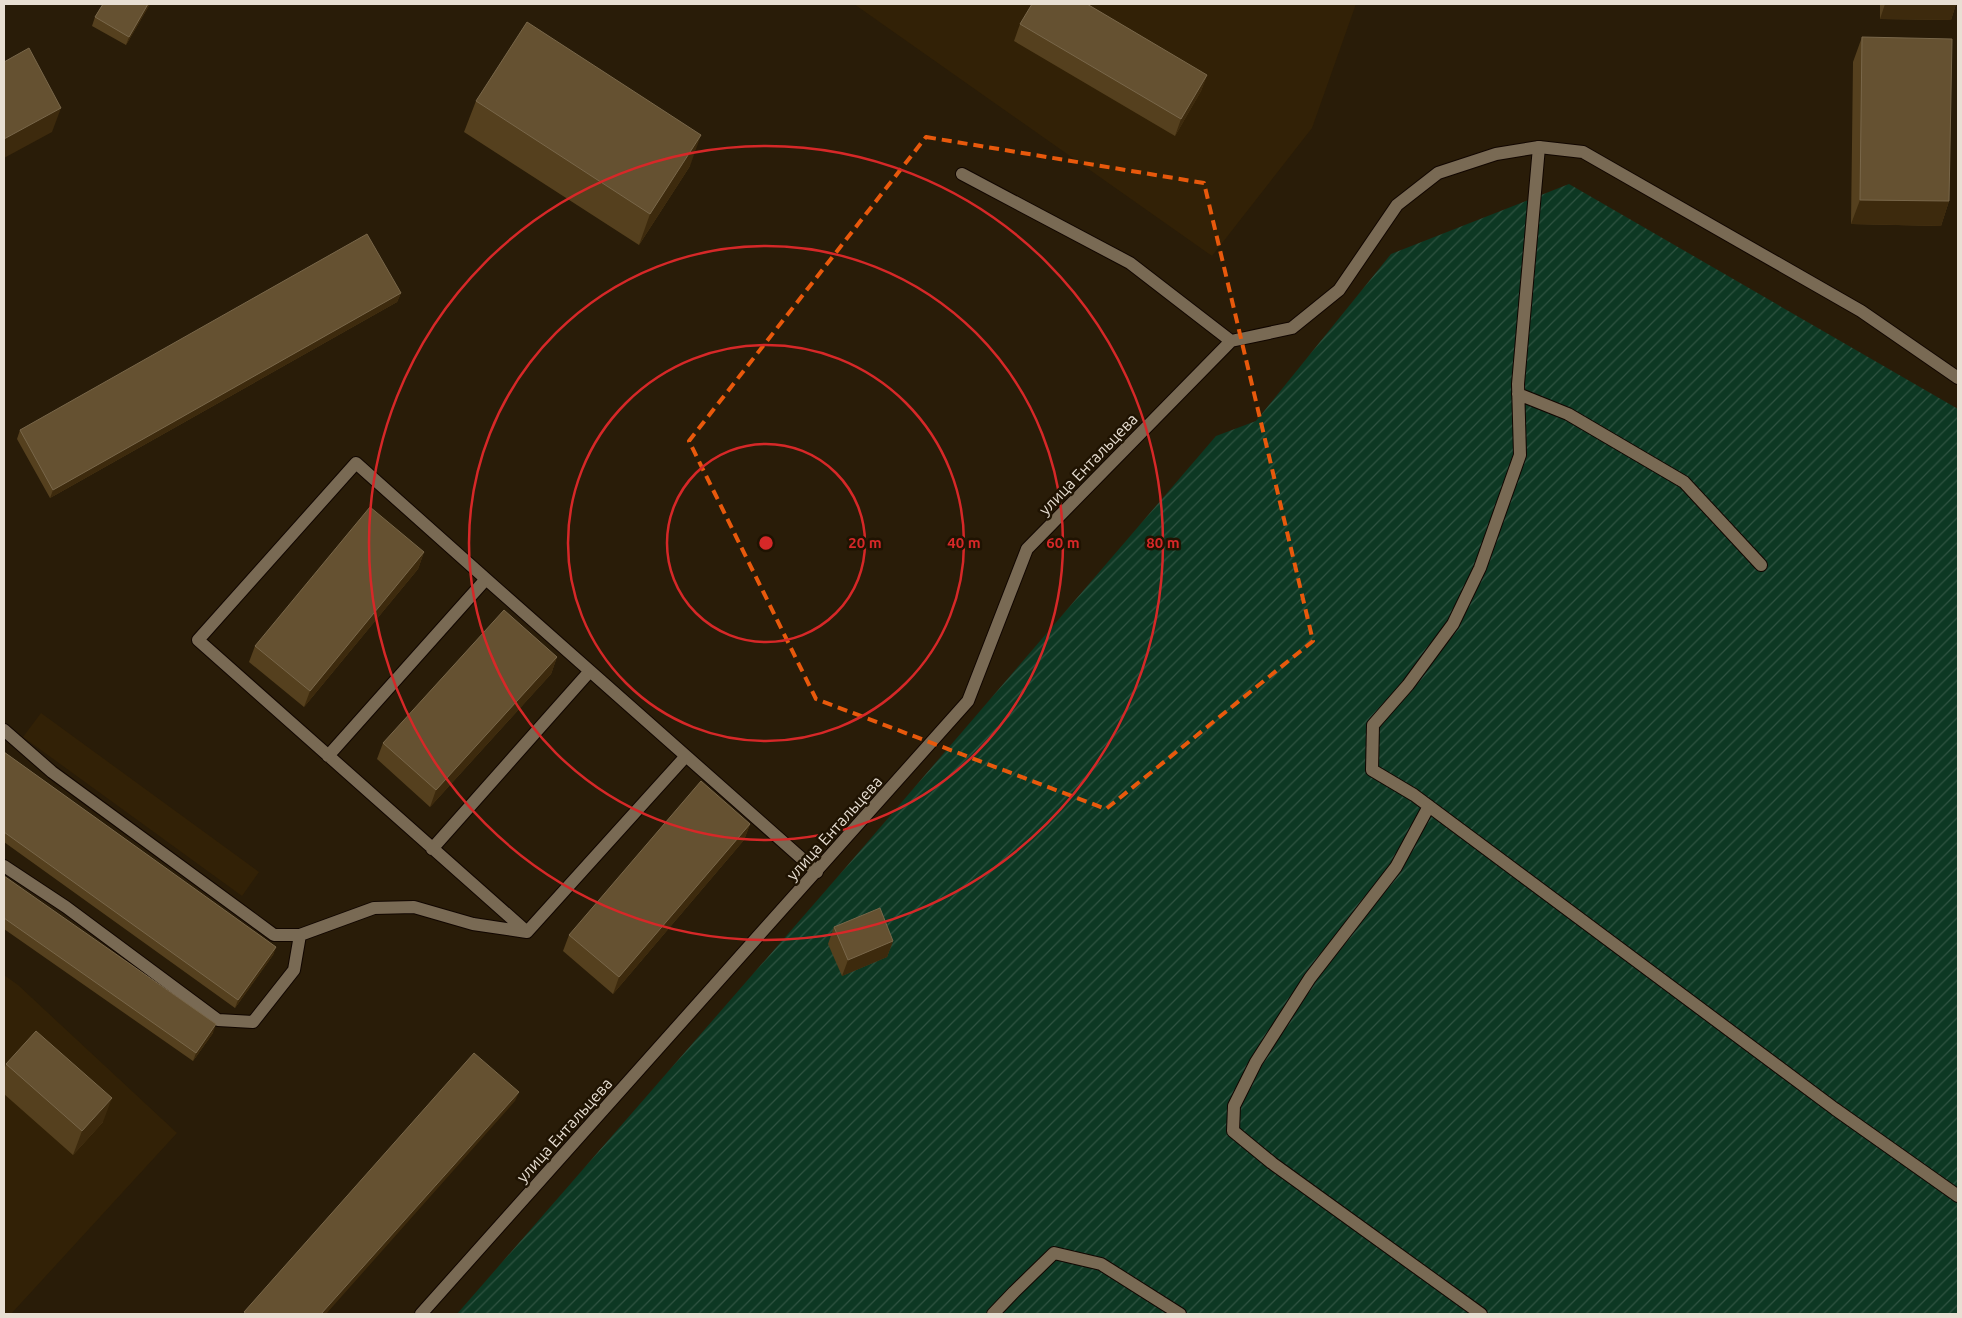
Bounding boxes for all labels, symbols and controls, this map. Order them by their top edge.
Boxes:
street label: улица Ентальцева [1035,410,1141,518]
centre of rings [757,534,775,552]
text: 20 m [848,534,882,551]
text: 40 m [947,534,981,551]
text: 60 m [1046,534,1080,551]
text: 80 m [1146,534,1180,551]
street label: улица Ентальцева [783,772,885,884]
street label: улица Ентальцева [513,1074,615,1186]

